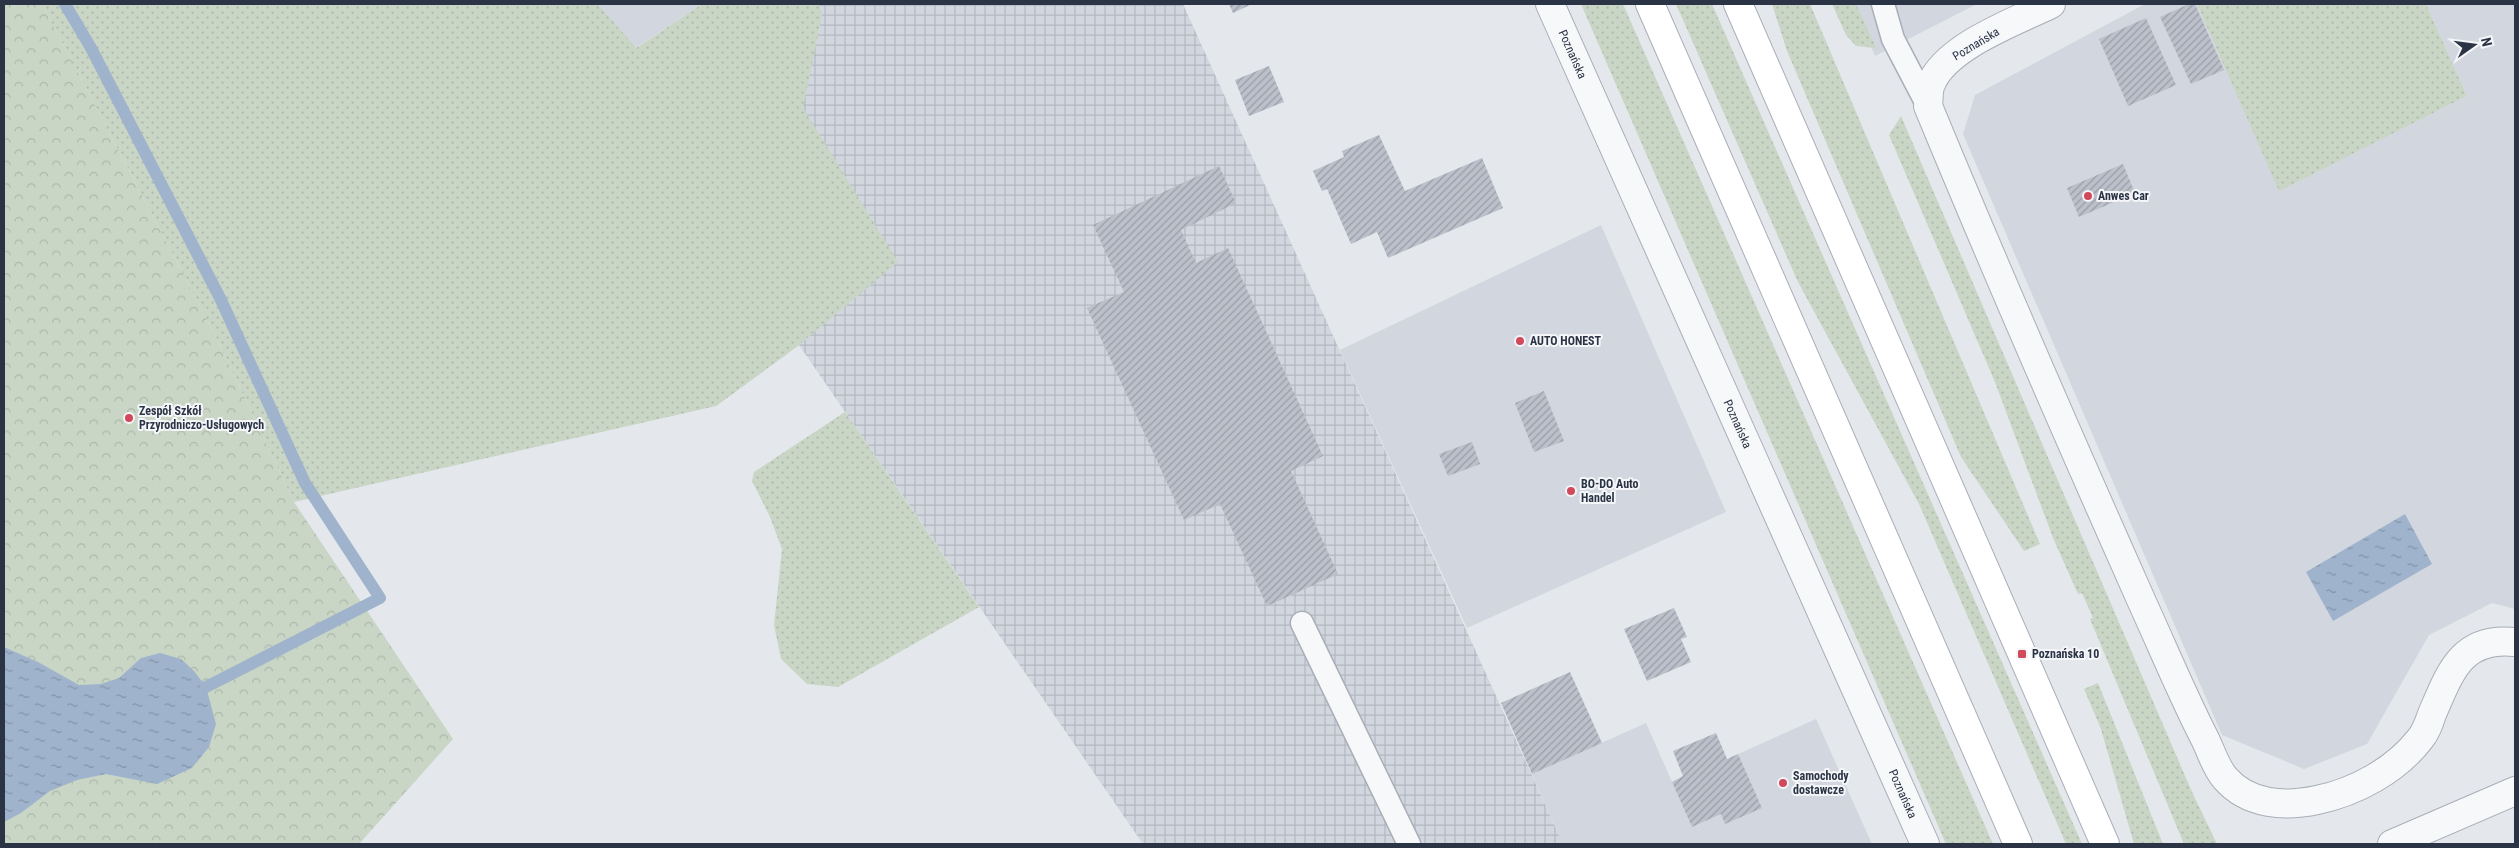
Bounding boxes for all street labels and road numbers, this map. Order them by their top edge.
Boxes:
street label: Poznańska [1950,25,2002,63]
street label: Poznańska [1555,28,1589,81]
street label: Poznańska [1721,398,1755,451]
street label: Poznańska [1886,767,1920,821]

